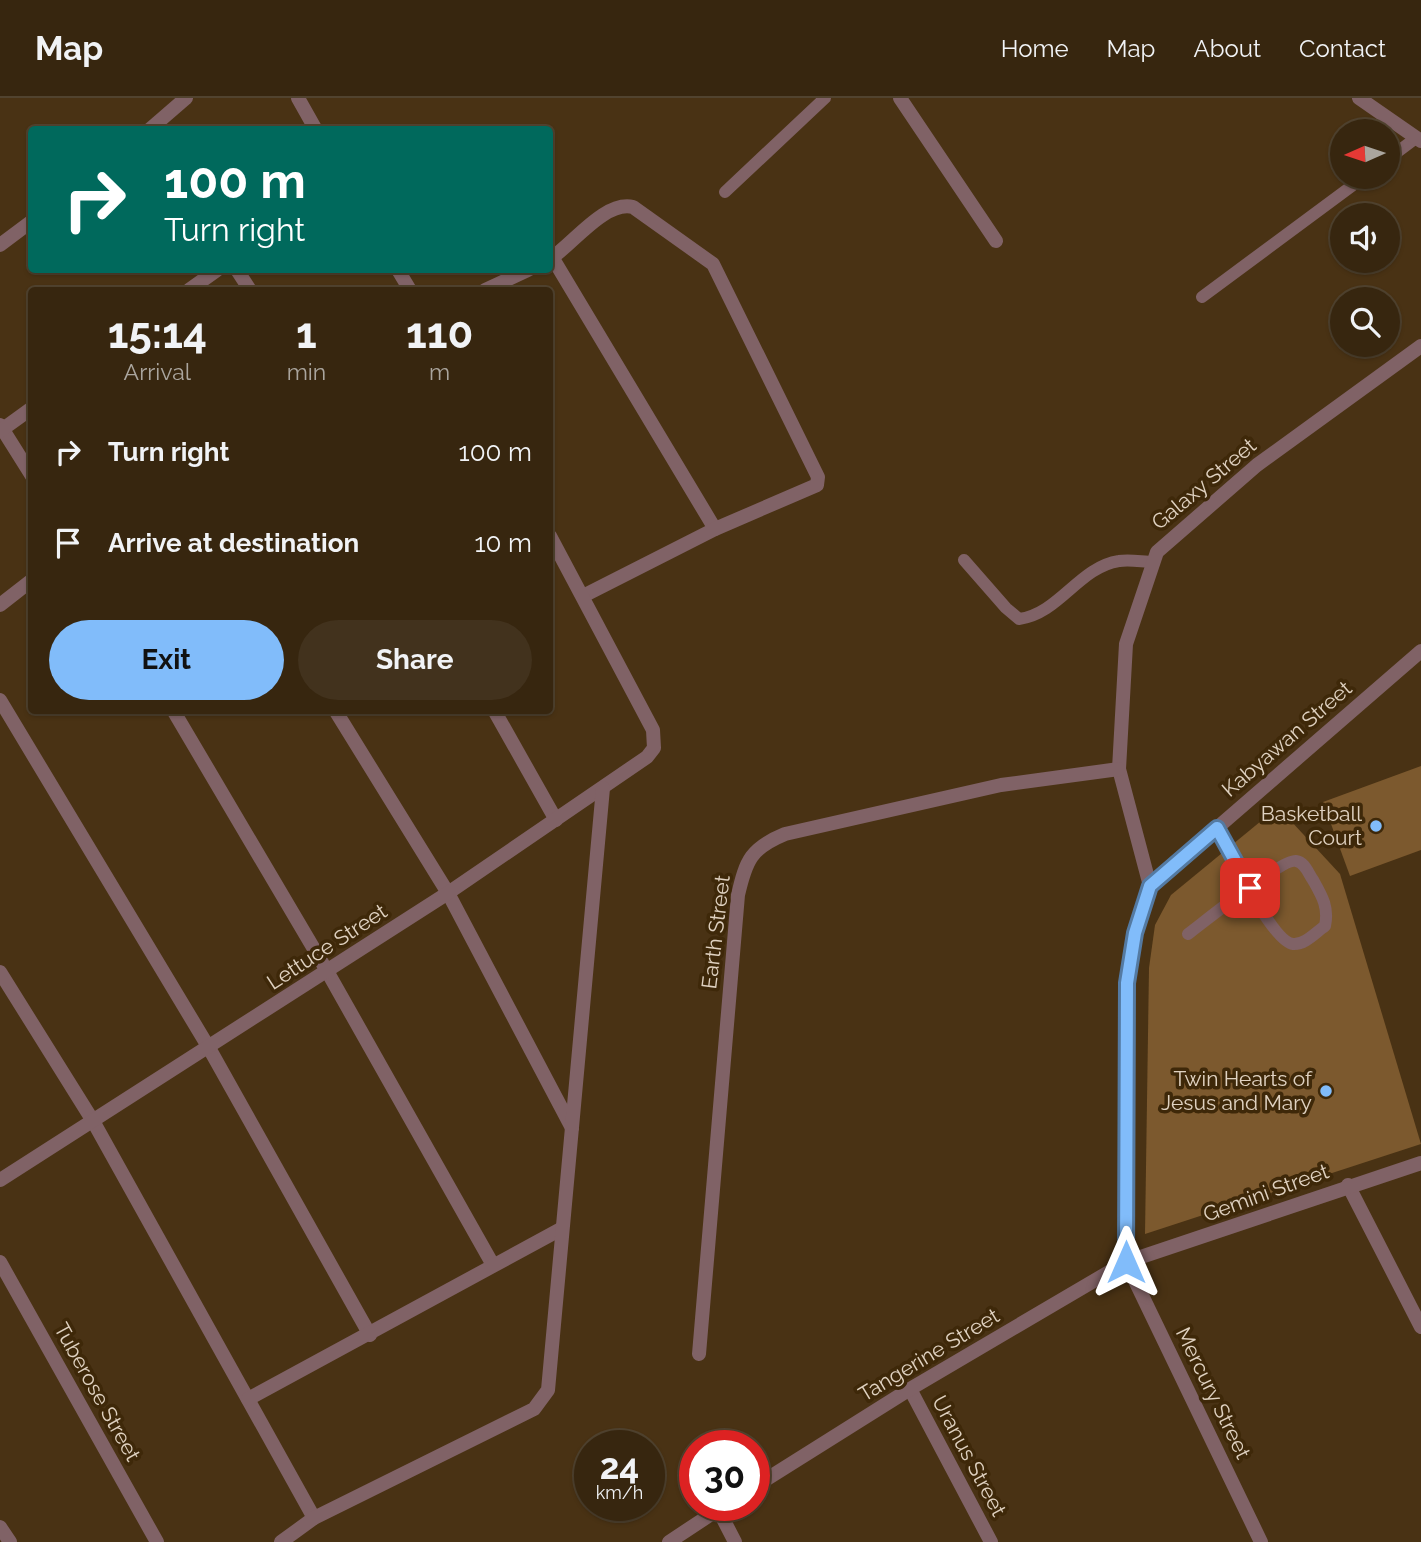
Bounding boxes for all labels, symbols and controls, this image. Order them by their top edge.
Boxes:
text: Map [35,29,103,68]
text: Home [1001,34,1069,63]
text: Map [1107,34,1155,63]
text: About [1193,34,1261,63]
text: Contact [1299,34,1386,63]
north arrow [1330,119,1400,189]
map controls [1330,119,1400,357]
text: 100 m [164,152,306,209]
icon: right [49,154,140,245]
button: sound [1330,203,1400,273]
text: Turn right [164,211,305,248]
button: search [1330,287,1400,357]
text: 15:14 [108,309,207,358]
text: 1 [296,309,317,358]
text: 110 [406,309,473,358]
text: Arrival [124,358,191,385]
text: min [287,358,326,385]
text: m [429,358,450,385]
icon: right [49,433,87,471]
street label: Galaxy Street [1146,433,1261,535]
text: Turn right [108,437,229,467]
text: 100 m [459,437,532,467]
icon: arrive [49,524,87,562]
text: Arrive at destination [108,528,359,558]
text: 10 m [474,528,532,558]
button: Exit [49,620,284,700]
button: Share [298,620,532,700]
street label: Kabyawan Street [1217,675,1357,802]
place label: Basketball Court [1261,801,1362,850]
marker: Basketball Court [1368,818,1384,834]
pin [1220,858,1280,918]
icon: arrive [1231,869,1269,907]
street label: Earth Street [696,874,735,990]
street label: Lettuce Street [262,898,391,995]
place label: Twin Hearts of Jesus and Mary [1161,1066,1313,1115]
marker: Twin Hearts of Jesus and Mary [1318,1083,1334,1099]
street label: Gemini Street [1200,1158,1332,1227]
position arrow [1089,1225,1163,1299]
street label: Tangerine Street [854,1303,1004,1406]
street label: Tuberose Street [49,1318,146,1465]
street label: Mercury Street [1171,1323,1256,1463]
street label: Uranus Street [927,1391,1012,1520]
speed limit sign: 30 [679,1430,770,1521]
text: 24 [600,1446,639,1487]
text: km/h [596,1482,643,1503]

